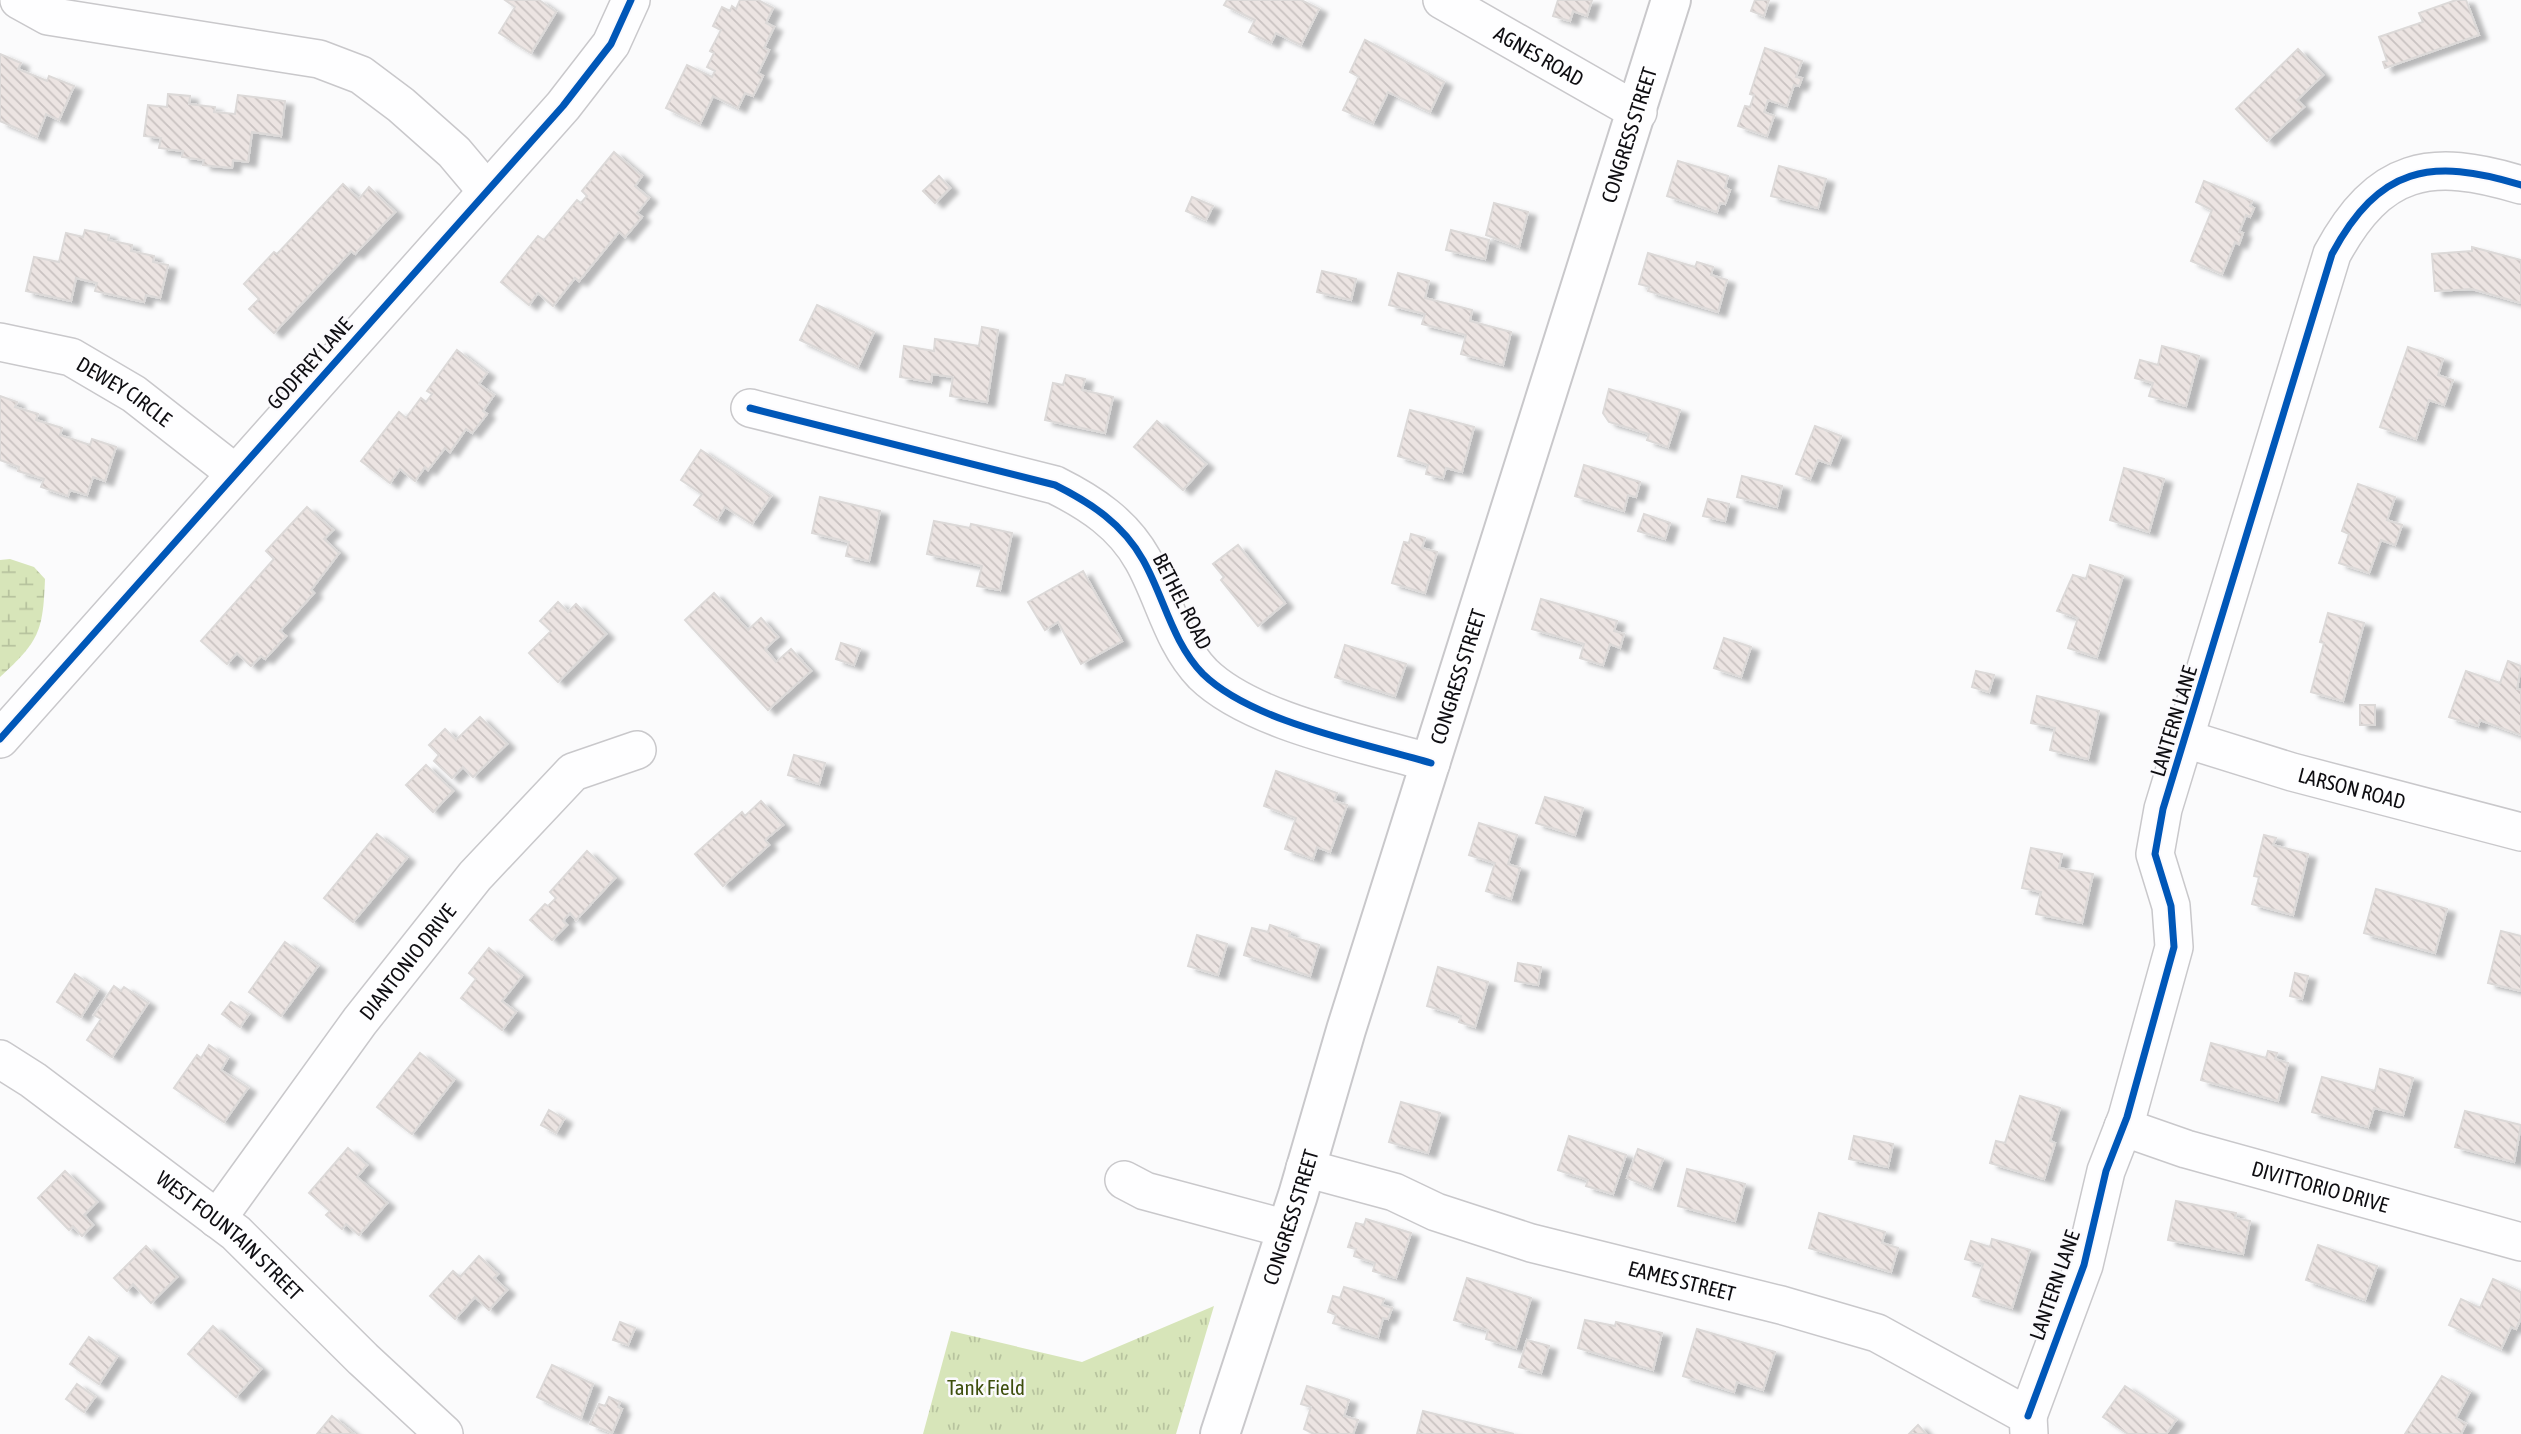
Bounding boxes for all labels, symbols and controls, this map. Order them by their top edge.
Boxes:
street label: AGNES ROAD [1490,21,1588,91]
street label: CONGRESS STREET [1596,64,1661,205]
street label: GODFREY LANE [262,312,356,414]
street label: DEWEY CIRCLE [73,351,177,431]
street label: BETHEL ROAD [1149,549,1217,653]
street label: CONGRESS STREET [1425,606,1490,747]
street label: LANTERN LANE [2145,663,2201,779]
street label: LARSON ROAD [2296,762,2408,813]
street label: DIANTONIO DRIVE [354,899,460,1024]
street label: CONGRESS STREET [1258,1147,1323,1288]
street label: DIVITTORIO DRIVE [2249,1156,2391,1217]
street label: WEST FOUNTAIN STREET [152,1166,308,1305]
street label: LANTERN LANE [2024,1227,2084,1343]
street label: EAMES STREET [1626,1256,1738,1305]
park label: Tank Field [947,1375,1025,1399]

